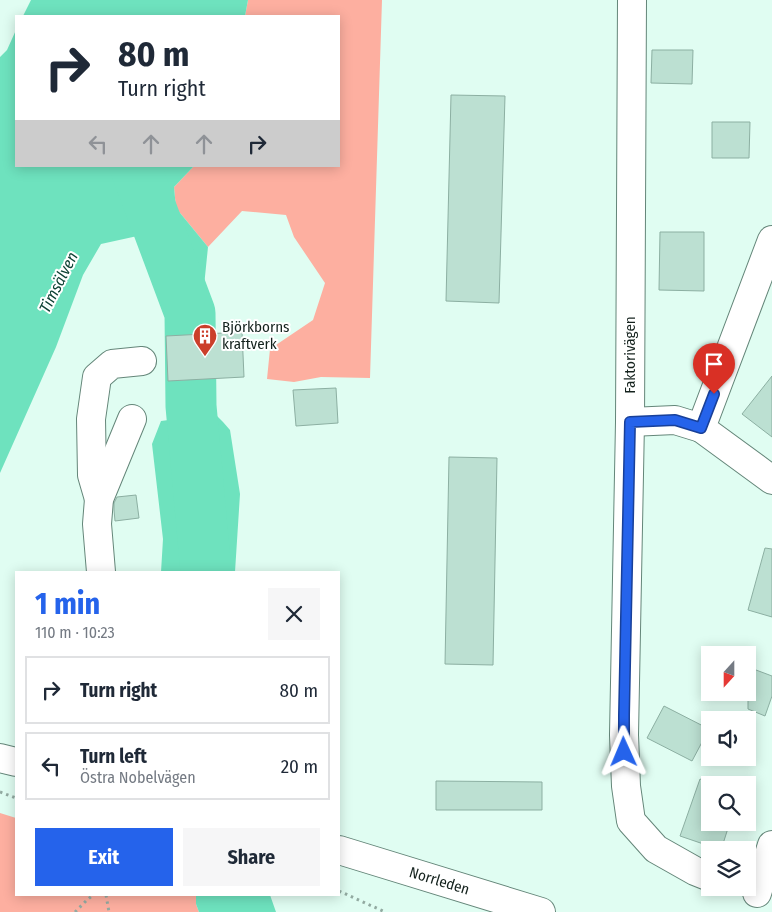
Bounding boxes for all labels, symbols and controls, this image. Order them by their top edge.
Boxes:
text: 80 m [118,33,190,75]
icon: right [35,35,100,100]
text: Turn right [118,75,206,102]
icon: left [84,130,112,158]
icon: ahead [137,130,165,158]
icon: ahead [190,130,218,158]
icon: right [243,130,271,158]
water label: Timsälven [35,249,82,316]
street label: Faktorivägen [621,316,639,394]
place label: Björkborns kraftverk [222,318,290,353]
building icon: Björkborns kraftverk [192,323,218,357]
pin [693,343,735,394]
icon: arrive [700,350,728,378]
text: 1 min [35,586,100,622]
button: close [268,588,320,640]
text: 110 m · 10:23 [35,623,115,642]
north arrow [701,646,756,701]
map controls [701,646,756,896]
icon: right [37,676,65,704]
text: Turn right [80,679,157,702]
text: 80 m [280,679,318,702]
button: sound [701,711,756,766]
position arrow [597,725,649,777]
text: Turn left [80,745,147,768]
icon: left [37,752,65,780]
text: 20 m [281,755,318,778]
text: Östra Nobelvägen [80,768,196,787]
button: search [701,776,756,831]
button: Exit [35,828,173,886]
button: Share [183,828,320,886]
button: layers [701,841,756,896]
street label: Norrleden [407,863,472,899]

